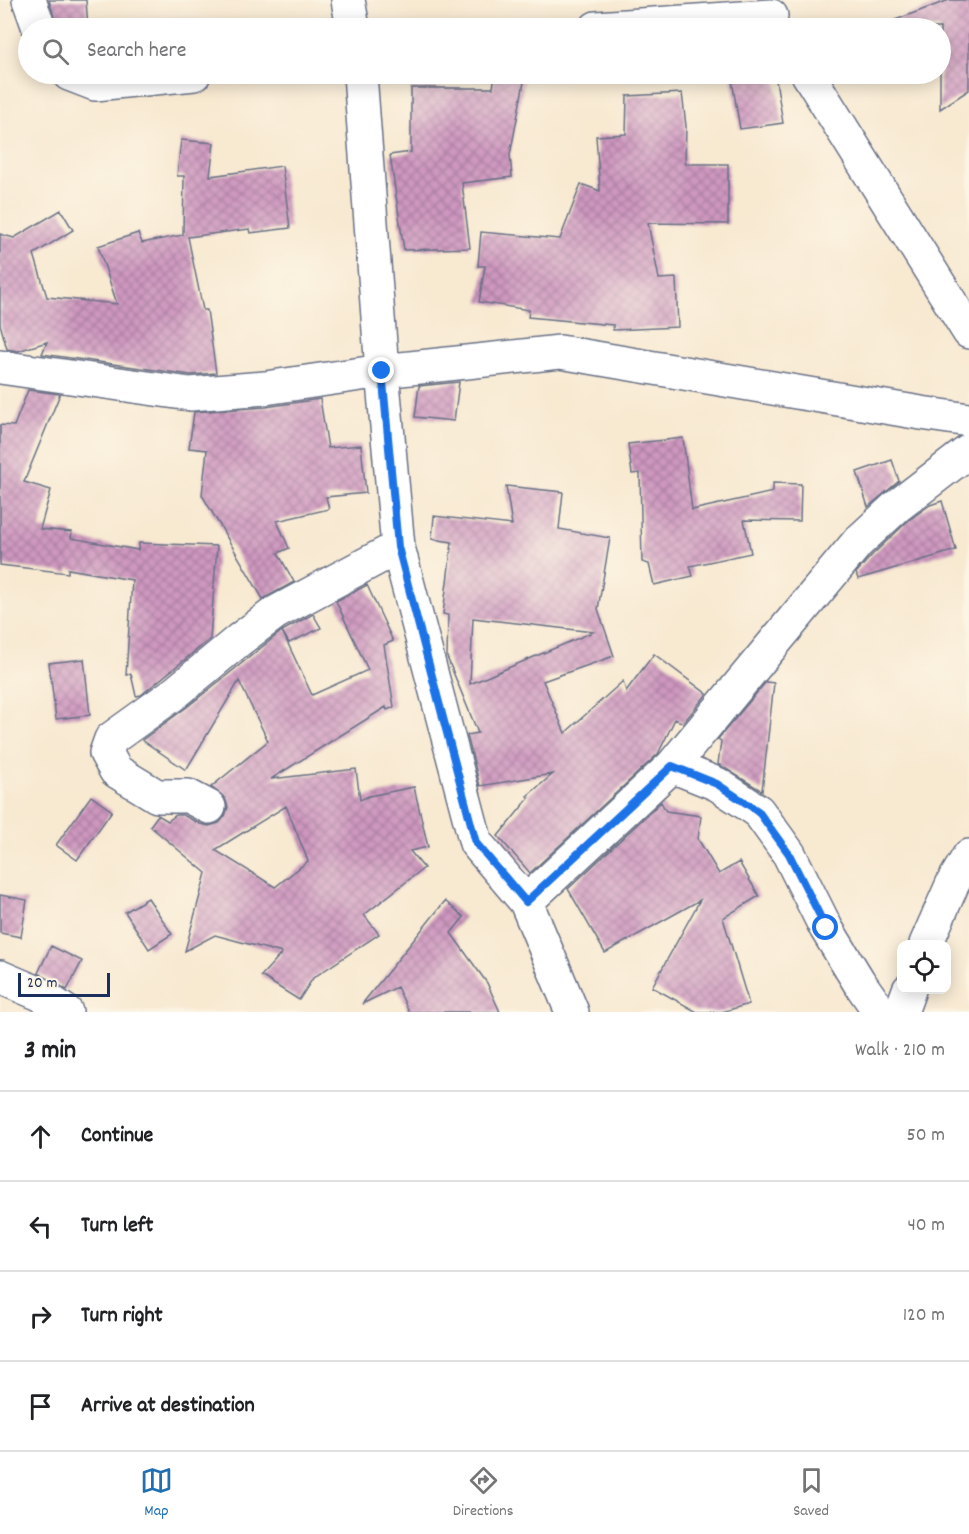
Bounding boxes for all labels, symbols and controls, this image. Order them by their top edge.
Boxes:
search box [18,18,951,84]
icon: search [39,35,72,68]
text: Search here [87,36,186,67]
route end [368,357,394,383]
route start [812,914,838,940]
map controls [897,940,951,994]
button: locate [897,940,951,994]
scale bar [18,970,110,998]
text: 20 m [27,972,57,995]
text: 3 min [24,1033,76,1070]
text: Walk · 210 m [855,1037,945,1065]
icon: ahead [24,1120,57,1153]
text: Continue [81,1121,153,1152]
text: 50 m [907,1122,945,1150]
icon: left [24,1210,57,1243]
text: Turn left [81,1211,153,1242]
text: 40 m [907,1212,945,1240]
icon: right [24,1300,57,1333]
text: Turn right [81,1301,163,1332]
text: 120 m [903,1302,945,1330]
icon: arrive [24,1390,57,1423]
text: Arrive at destination [81,1391,255,1422]
tab: Map [140,1464,173,1523]
tab: Directions [453,1464,513,1523]
tab: Saved [793,1464,829,1523]

